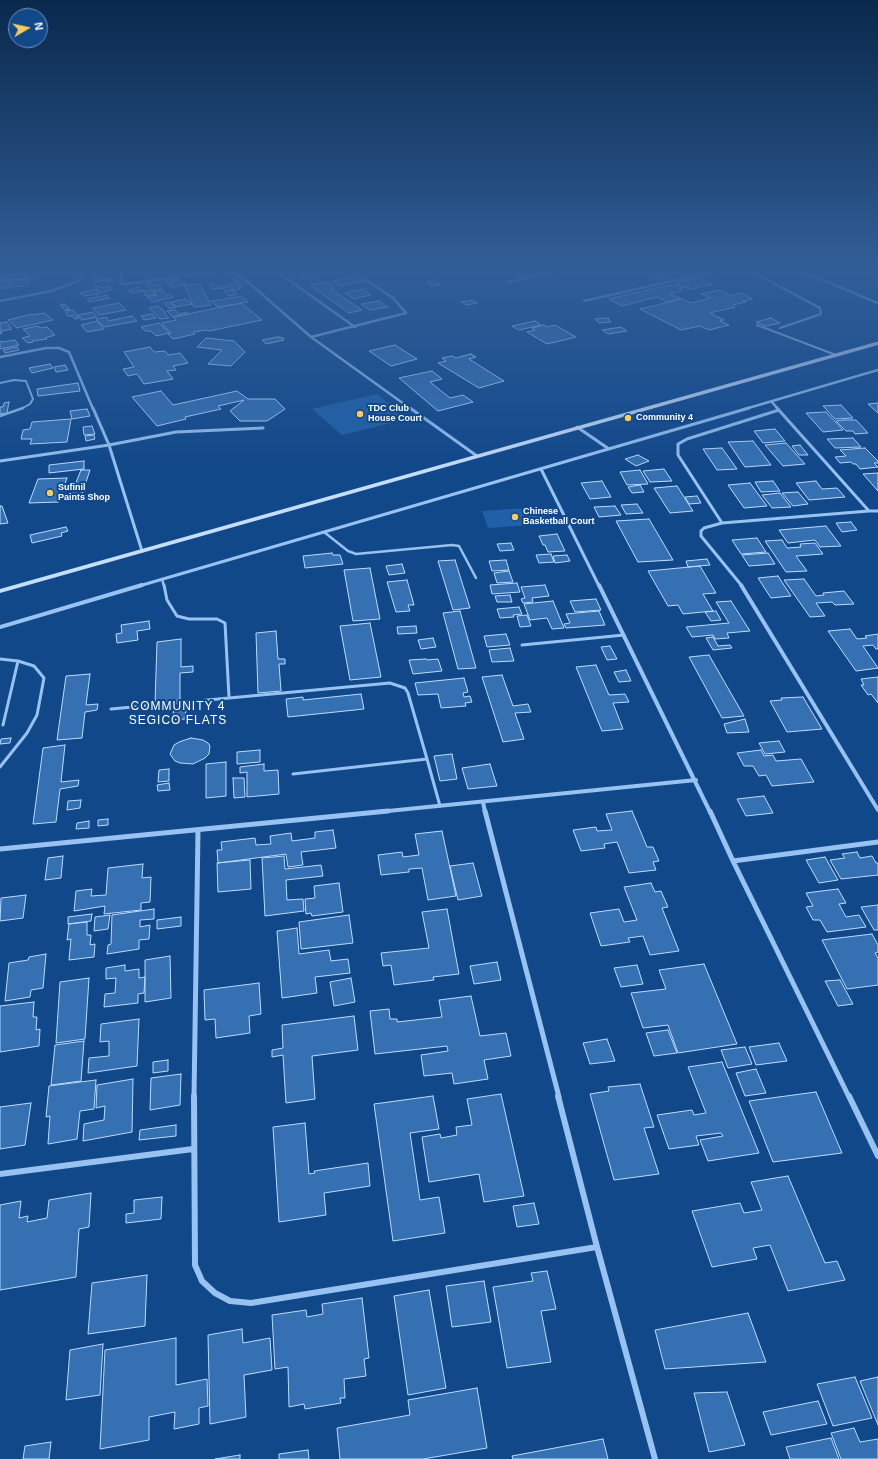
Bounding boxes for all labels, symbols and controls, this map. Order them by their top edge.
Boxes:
north arrow [8,8,48,48]
text: N [32,21,45,31]
place label: TDC Club House Court [368,404,422,425]
marker: TDC Club House Court [355,409,365,419]
marker: Community 4 [623,413,633,423]
place label: Community 4 [636,413,693,423]
place label: Sufinil Paints Shop [58,483,110,504]
marker: Sufinil Paints Shop [45,488,55,498]
place label: Chinese Basketball Court [523,507,595,528]
marker: Chinese Basketball Court [510,512,520,522]
district label: COMMUNITY 4 SEGICO FLATS [129,700,227,728]

